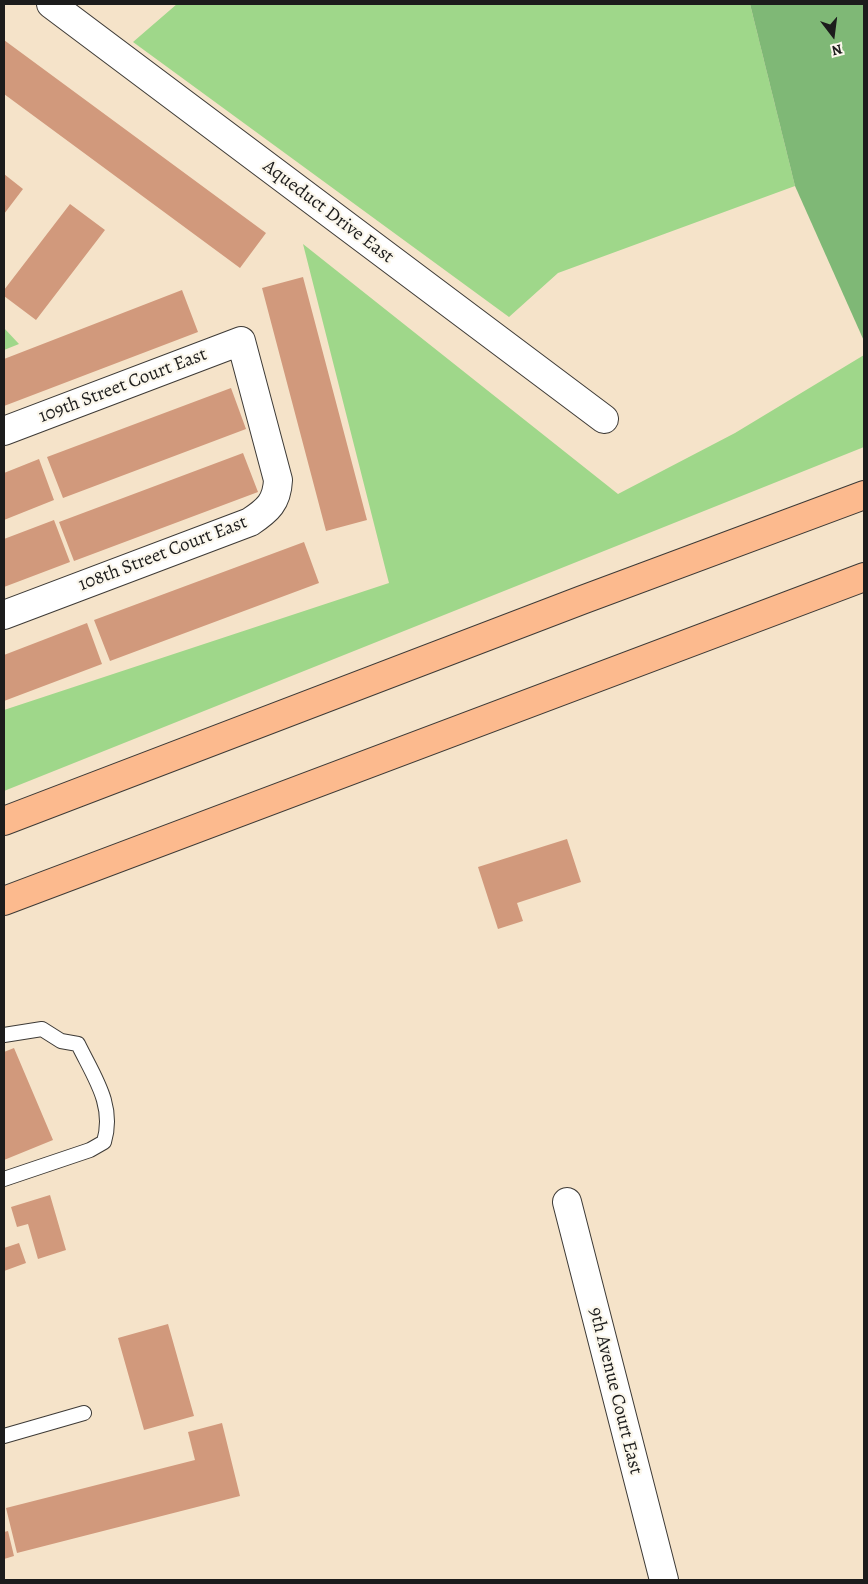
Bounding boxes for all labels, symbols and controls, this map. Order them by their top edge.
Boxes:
north arrow [808,10,858,60]
text: N [830,39,844,60]
street label: Aqueduct Drive East [258,155,398,269]
street label: 109th Street Court East [36,343,210,429]
street label: 108th Street Court East [76,511,250,597]
street label: 9th Avenue Court East [583,1305,647,1477]

